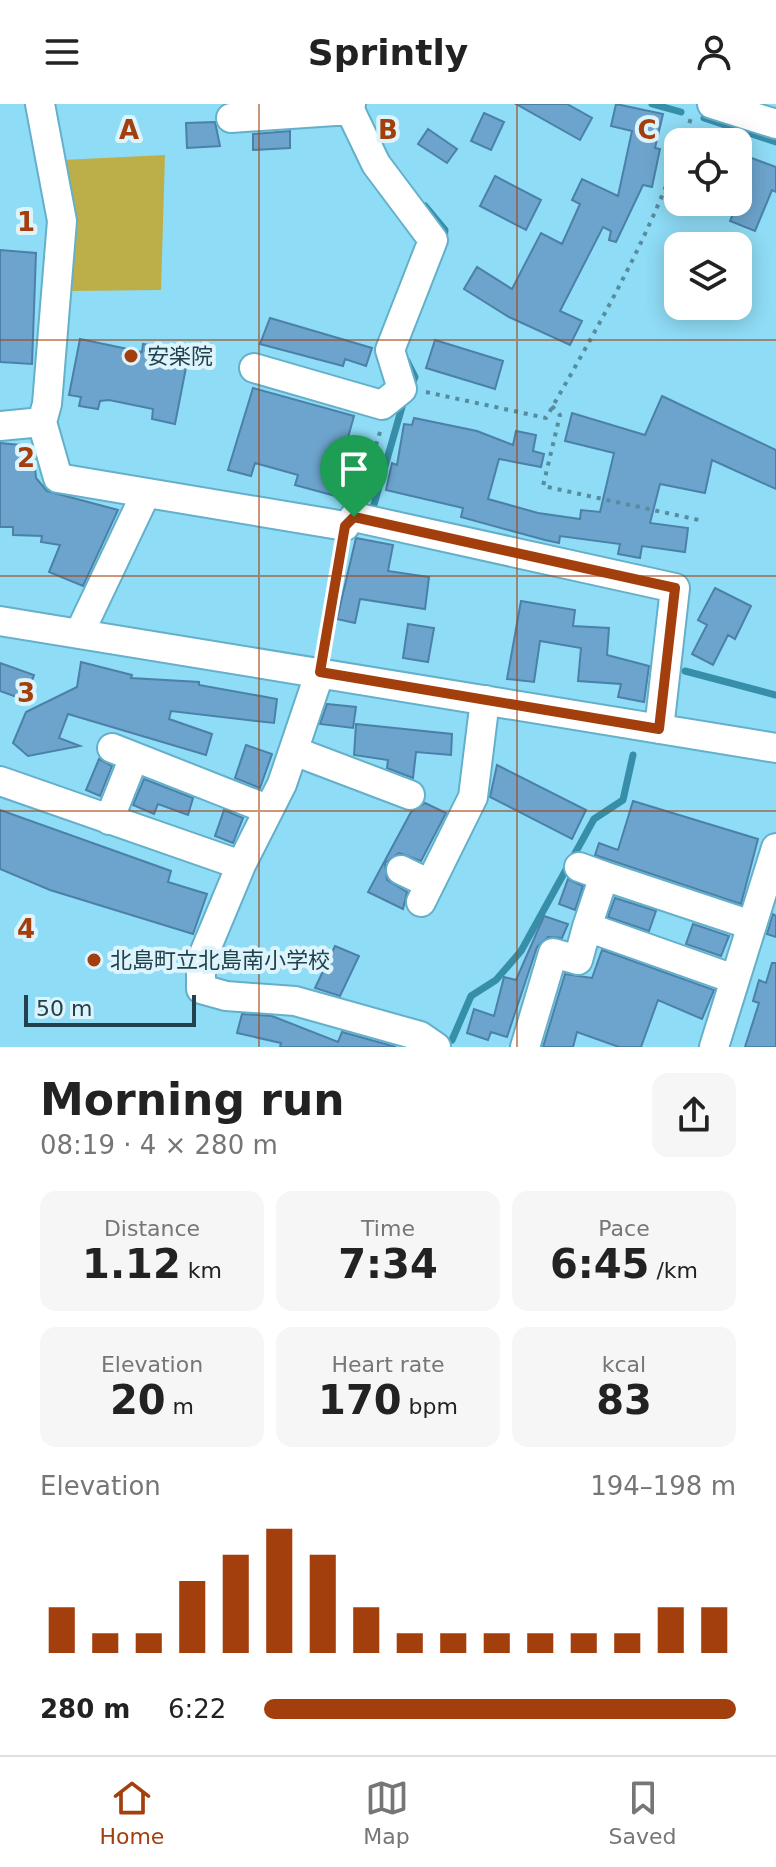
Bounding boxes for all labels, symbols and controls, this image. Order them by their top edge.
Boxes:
icon: menu [40,30,84,74]
icon: person [692,30,736,74]
text: Sprintly [308,32,468,73]
text: A [119,115,139,145]
text: B [378,115,398,145]
text: C [637,115,657,145]
map controls [664,128,752,320]
button: locate [664,128,752,216]
text: 1 [17,207,35,237]
button: layers [664,232,752,320]
place label: 安楽院 [147,344,213,369]
marker: 安楽院 [122,347,140,365]
pin [320,435,388,517]
text: 2 [17,443,35,473]
icon: arrive [332,447,376,491]
text: 3 [17,678,35,708]
text: 4 [17,914,35,944]
place label: 北島町立北島南小学校 [110,948,330,973]
marker: 北島町立北島南小学校 [85,951,103,969]
scale bar [24,991,196,1027]
text: 50 m [36,996,92,1021]
button: share [652,1073,736,1157]
text: Morning run [40,1074,345,1125]
text: 08:19 · 4 × 280 m [40,1130,278,1160]
text: Distance [104,1216,200,1241]
text: Time [361,1216,415,1241]
text: Pace [598,1216,650,1241]
text: 1.12 [82,1241,181,1287]
text: 7:34 [338,1241,438,1287]
text: 6:45 [550,1241,649,1287]
text: km [181,1258,222,1283]
text: /km [649,1258,698,1283]
text: Elevation [101,1352,203,1377]
text: Heart rate [332,1352,444,1377]
text: kcal [602,1352,646,1377]
text: 20 [110,1377,166,1423]
text: 170 [318,1377,402,1423]
text: 83 [596,1377,652,1423]
text: m [166,1394,194,1419]
text: bpm [402,1394,458,1419]
text: Elevation [40,1471,161,1501]
text: 194–198 m [590,1471,736,1501]
text: 280 m [40,1694,130,1724]
text: 6:22 [168,1694,226,1724]
tab: Home [99,1776,164,1849]
tab: Map [363,1776,410,1849]
tab: Saved [609,1776,677,1849]

